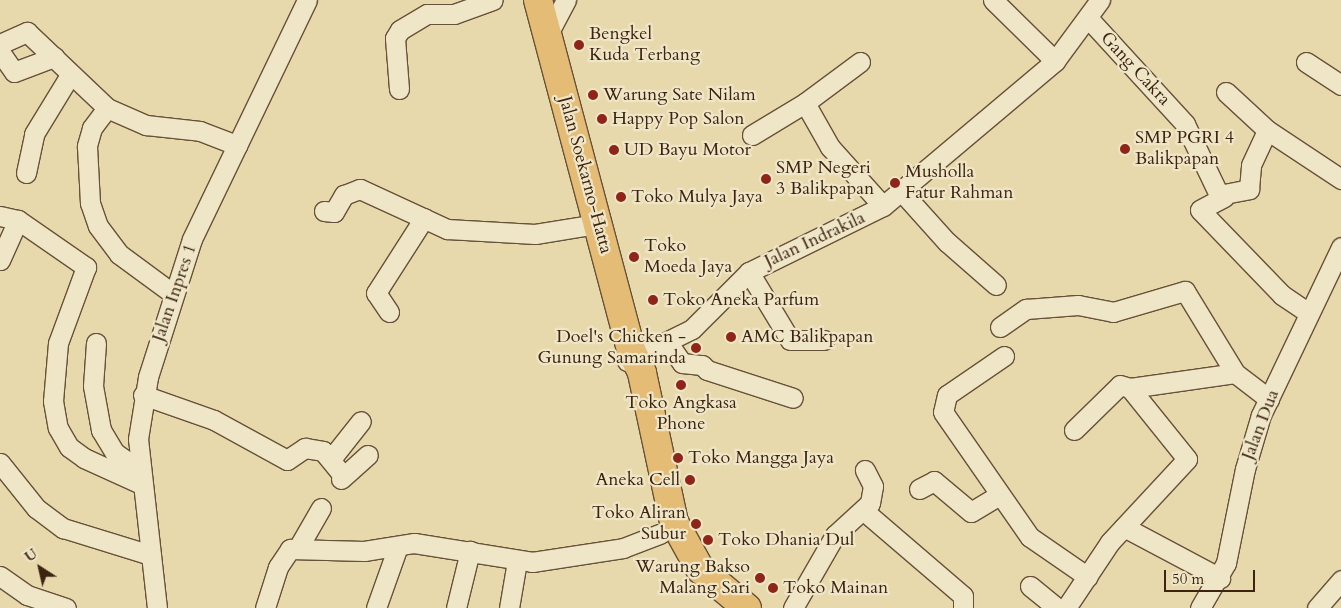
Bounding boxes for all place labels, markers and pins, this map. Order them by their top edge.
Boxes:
place label: Bengkel Kuda Terbang [589,24,700,66]
marker: Bengkel Kuda Terbang [573,39,585,51]
place label: Warung Sate Nilam [603,84,756,106]
marker: Warung Sate Nilam [587,89,599,101]
place label: Happy Pop Salon [612,108,744,130]
marker: Happy Pop Salon [596,113,608,125]
place label: SMP PGRI 4 Balikpapan [1135,128,1234,170]
place label: UD Bayu Motor [624,139,751,161]
marker: SMP PGRI 4 Balikpapan [1119,143,1131,155]
marker: UD Bayu Motor [608,144,620,156]
place label: SMP Negeri 3 Balikpapan [776,158,874,200]
place label: Musholla Fatur Rahman [905,162,1013,204]
marker: SMP Negeri 3 Balikpapan [760,173,772,185]
marker: Musholla Fatur Rahman [889,177,901,189]
place label: Toko Mulya Jaya [631,186,763,208]
marker: Toko Mulya Jaya [615,191,627,203]
place label: Toko Moeda Jaya [644,236,732,278]
marker: Toko Moeda Jaya [628,251,640,263]
place label: Toko Aneka Parfum [663,289,819,311]
marker: Toko Aneka Parfum [647,294,659,306]
place label: AMC Balikpapan [741,326,874,348]
place label: Doel's Chicken - Gunung Samarinda [538,327,686,369]
marker: AMC Balikpapan [725,331,737,343]
marker: Doel's Chicken - Gunung Samarinda [690,342,702,354]
marker: Toko Angkasa Phone [675,379,687,391]
place label: Toko Angkasa Phone [625,393,737,436]
place label: Toko Mangga Jaya [688,447,834,469]
marker: Toko Mangga Jaya [672,452,684,464]
place label: Aneka Cell [595,469,680,491]
marker: Aneka Cell [684,474,696,486]
place label: Toko Aliran Subur [592,503,686,546]
marker: Toko Aliran Subur [690,518,702,530]
place label: Toko Dhania Dul [718,529,854,551]
marker: Toko Dhania Dul [702,534,714,546]
place label: Warung Bakso Malang Sari [635,557,750,600]
marker: Warung Bakso Malang Sari [754,572,766,584]
place label: Toko Mainan [783,577,888,599]
marker: Toko Mainan [767,582,779,594]

